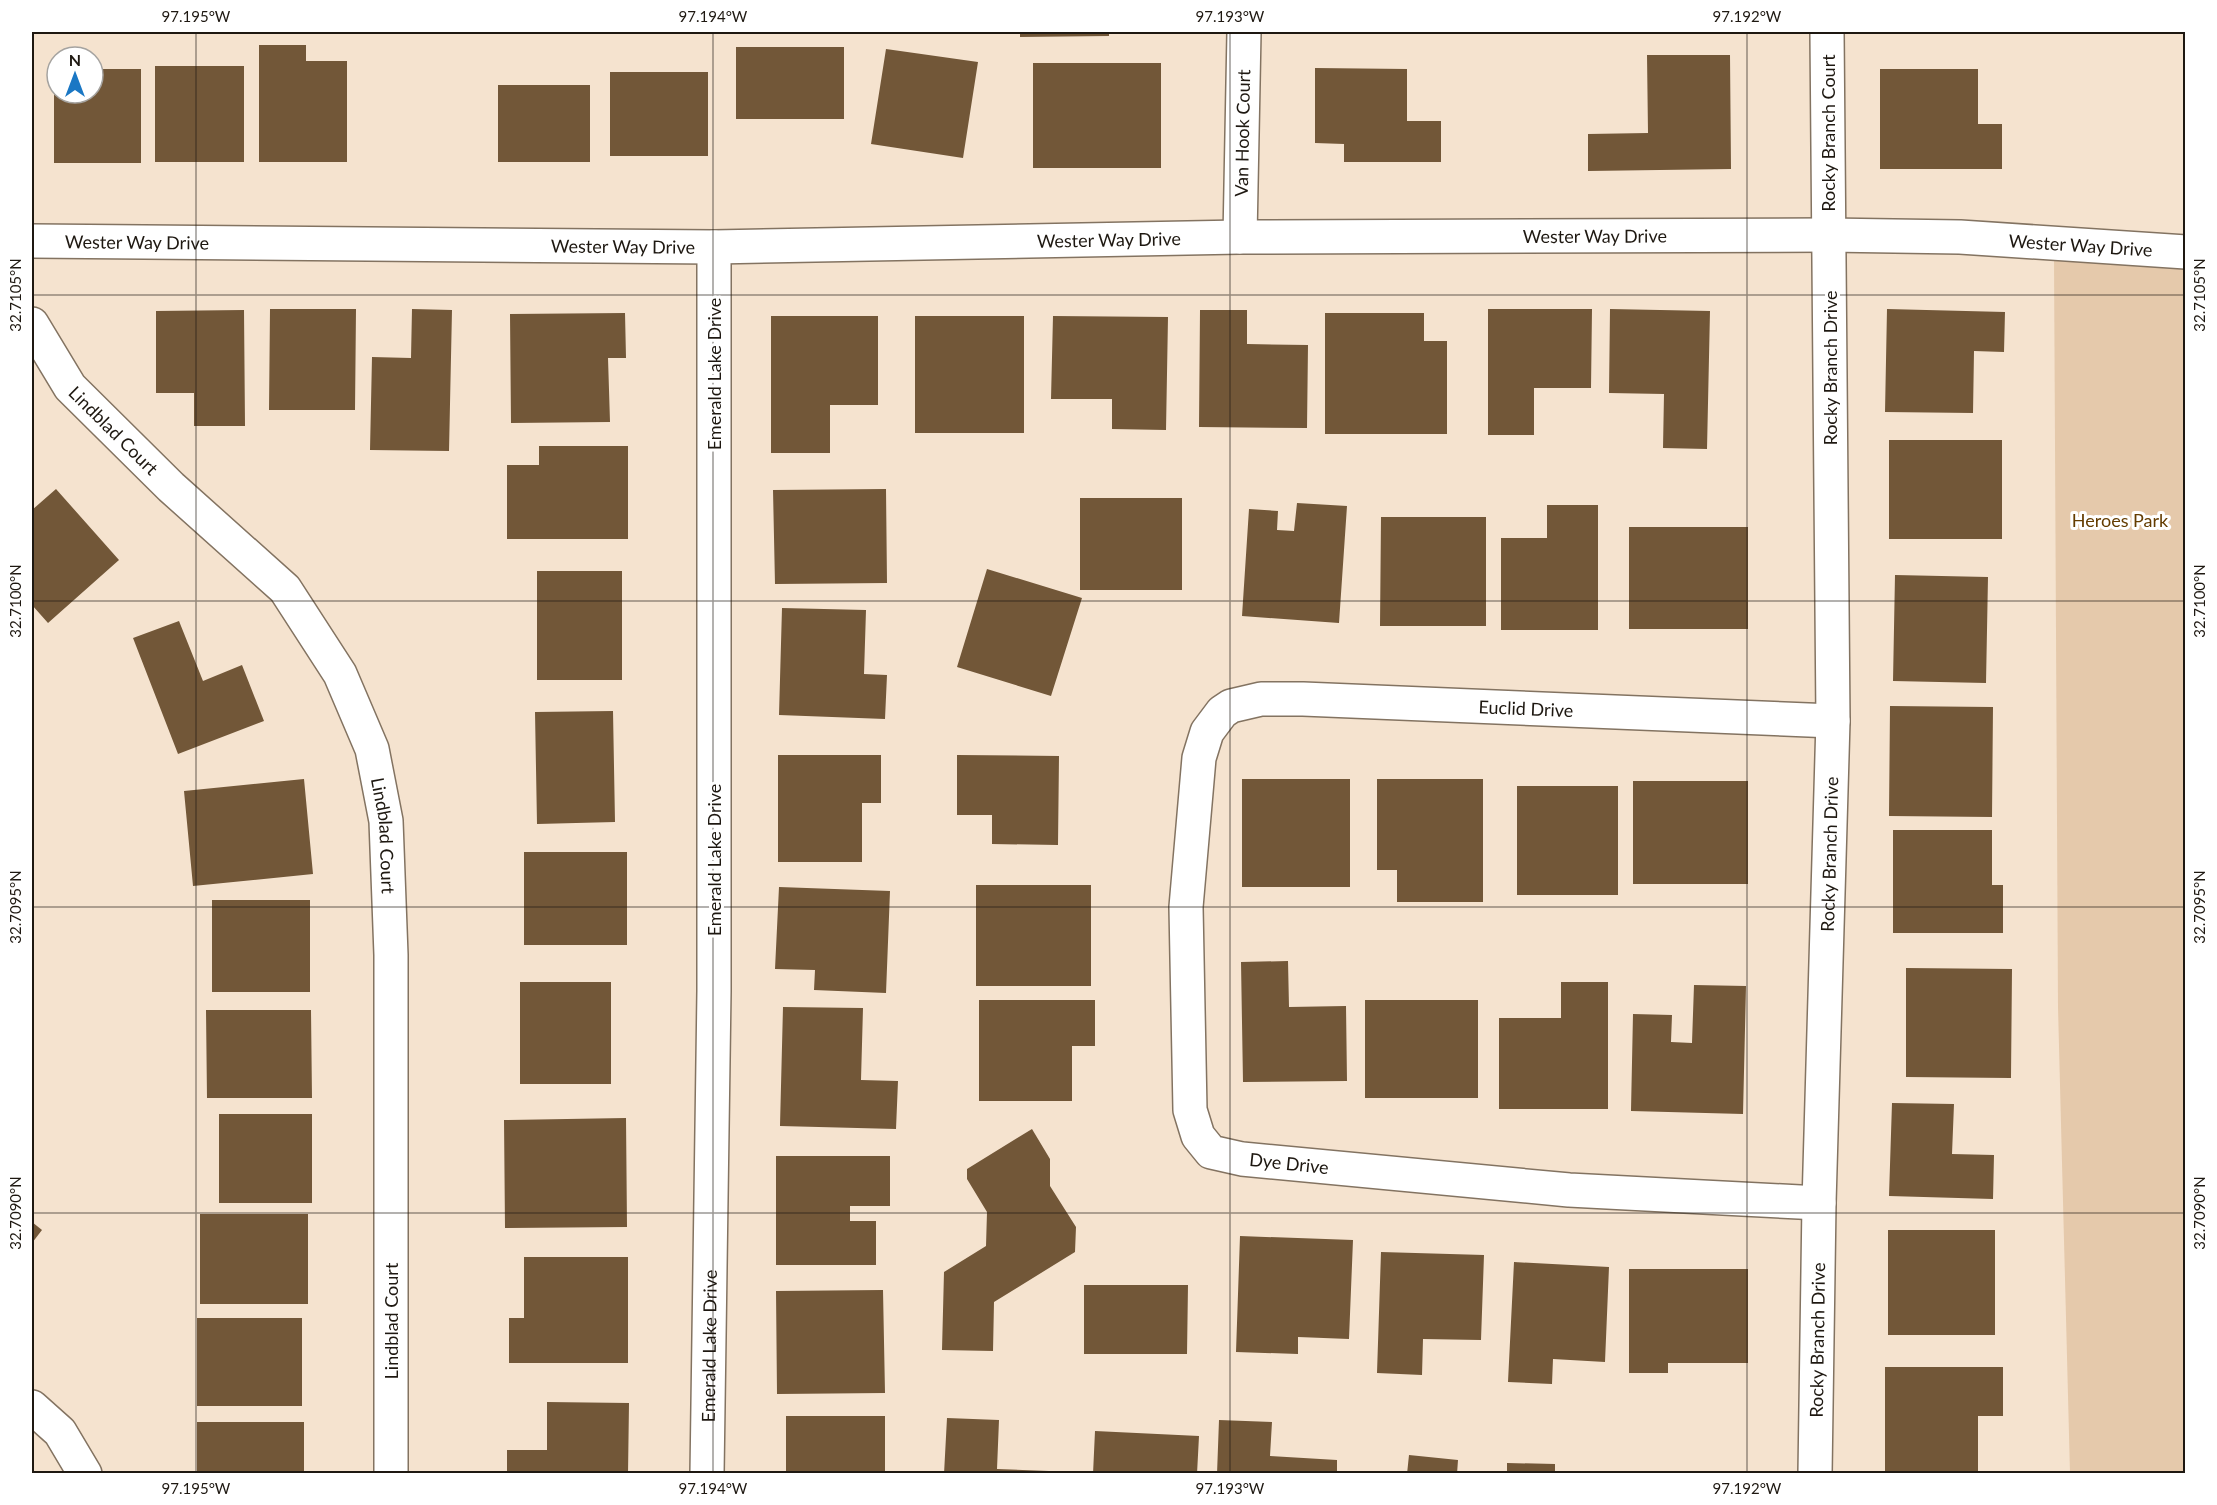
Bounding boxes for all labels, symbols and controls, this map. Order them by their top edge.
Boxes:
text: 97.195°W [162,7,231,25]
text: 97.194°W [679,7,748,25]
text: 97.193°W [1196,7,1265,25]
text: 97.192°W [1713,7,1782,25]
north arrow [45,45,105,105]
text: N [69,50,81,69]
street label: Rocky Branch Court [1817,54,1839,212]
street label: Van Hook Court [1230,69,1254,197]
street label: Wester Way Drive [1523,225,1667,247]
street label: Wester Way Drive [1037,227,1181,252]
street label: Wester Way Drive [2008,229,2153,261]
street label: Wester Way Drive [65,230,209,254]
street label: Wester Way Drive [551,235,695,258]
text: 32.7105°N [6,258,24,332]
text: 32.7105°N [2190,258,2208,332]
street label: Rocky Branch Drive [1819,290,1841,446]
street label: Emerald Lake Drive [703,298,725,450]
street label: Lindblad Court [64,381,163,480]
park label: Heroes Park [2072,509,2169,531]
text: 32.7100°N [6,564,24,638]
text: 32.7100°N [2190,564,2208,638]
street label: Euclid Drive [1478,695,1574,721]
street label: Lindblad Court [367,775,400,895]
street label: Rocky Branch Drive [1816,776,1842,932]
street label: Emerald Lake Drive [703,784,725,936]
text: 32.7095°N [6,870,24,944]
text: 32.7095°N [2190,870,2208,944]
street label: Dye Drive [1248,1148,1330,1178]
text: 32.7090°N [6,1176,24,1250]
text: 32.7090°N [2190,1176,2208,1250]
street label: Lindblad Court [380,1262,402,1379]
street label: Rocky Branch Drive [1805,1262,1829,1418]
street label: Emerald Lake Drive [697,1269,721,1423]
text: 97.195°W [162,1479,231,1497]
text: 97.194°W [679,1479,748,1497]
text: 97.193°W [1196,1479,1265,1497]
text: 97.192°W [1713,1479,1782,1497]

